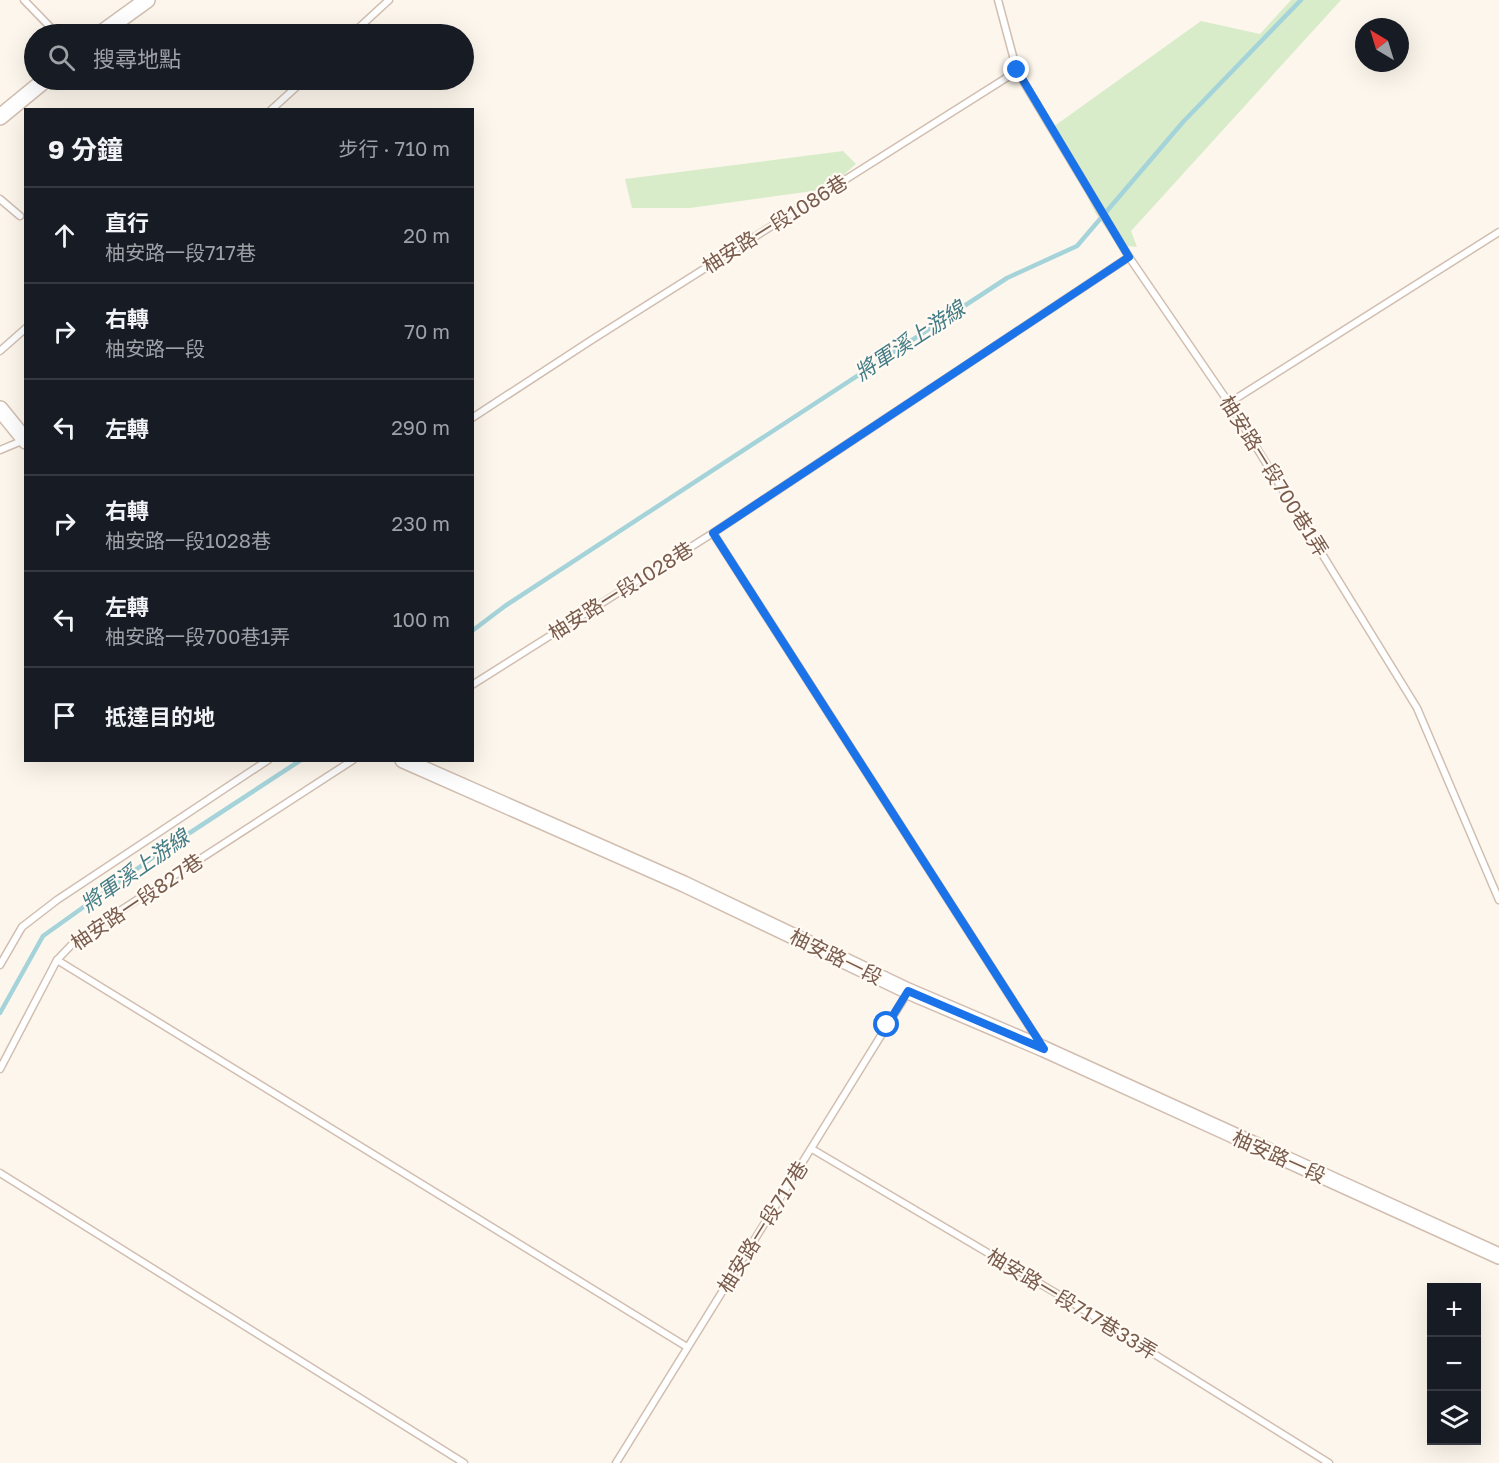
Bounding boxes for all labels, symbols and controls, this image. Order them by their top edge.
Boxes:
north arrow [1355,18,1409,72]
search box [24,24,474,90]
icon: search [45,41,78,74]
text: 搜尋地點 [93,45,181,72]
route end [1003,56,1029,82]
text: 9 分鐘 [48,134,123,165]
text: 步行 · 710 m [339,136,450,160]
street label: 柚安路一段1086巷 [698,169,851,277]
text: 直行 [105,209,149,236]
icon: ahead [48,219,81,252]
text: 20 m [403,223,450,247]
text: 柚安路一段717巷 [105,240,256,264]
water label: 將軍溪上游線 [850,294,971,385]
text: 右轉 [105,305,149,332]
icon: right [48,315,81,348]
text: 70 m [404,319,450,343]
text: 柚安路一段 [105,336,205,360]
street label: 柚安路一段700巷1弄 [1216,391,1334,560]
icon: left [48,411,81,444]
text: 左轉 [105,415,149,442]
text: 290 m [391,415,450,439]
text: 右轉 [105,497,149,524]
icon: right [48,507,81,540]
text: 230 m [392,511,450,535]
text: 柚安路一段1028巷 [105,528,271,552]
street label: 柚安路一段1028巷 [544,536,697,644]
text: 左轉 [105,593,149,620]
icon: left [48,603,81,636]
text: 100 m [393,607,450,631]
text: 柚安路一段700巷1弄 [105,624,290,648]
icon: arrive [48,699,81,732]
text: 抵達目的地 [105,703,215,730]
water label: 將軍溪上游線 [75,822,195,917]
street label: 柚安路一段827巷 [66,848,207,954]
street label: 柚安路一段 [786,923,887,989]
route start [873,1011,899,1037]
street label: 柚安路一段 [1229,1125,1330,1187]
street label: 柚安路一段717巷 [712,1156,812,1297]
street label: 柚安路一段717巷33弄 [983,1243,1162,1363]
map controls [1427,1283,1481,1445]
button: + [1427,1283,1481,1337]
button: − [1427,1337,1481,1391]
button: layers [1427,1391,1481,1445]

